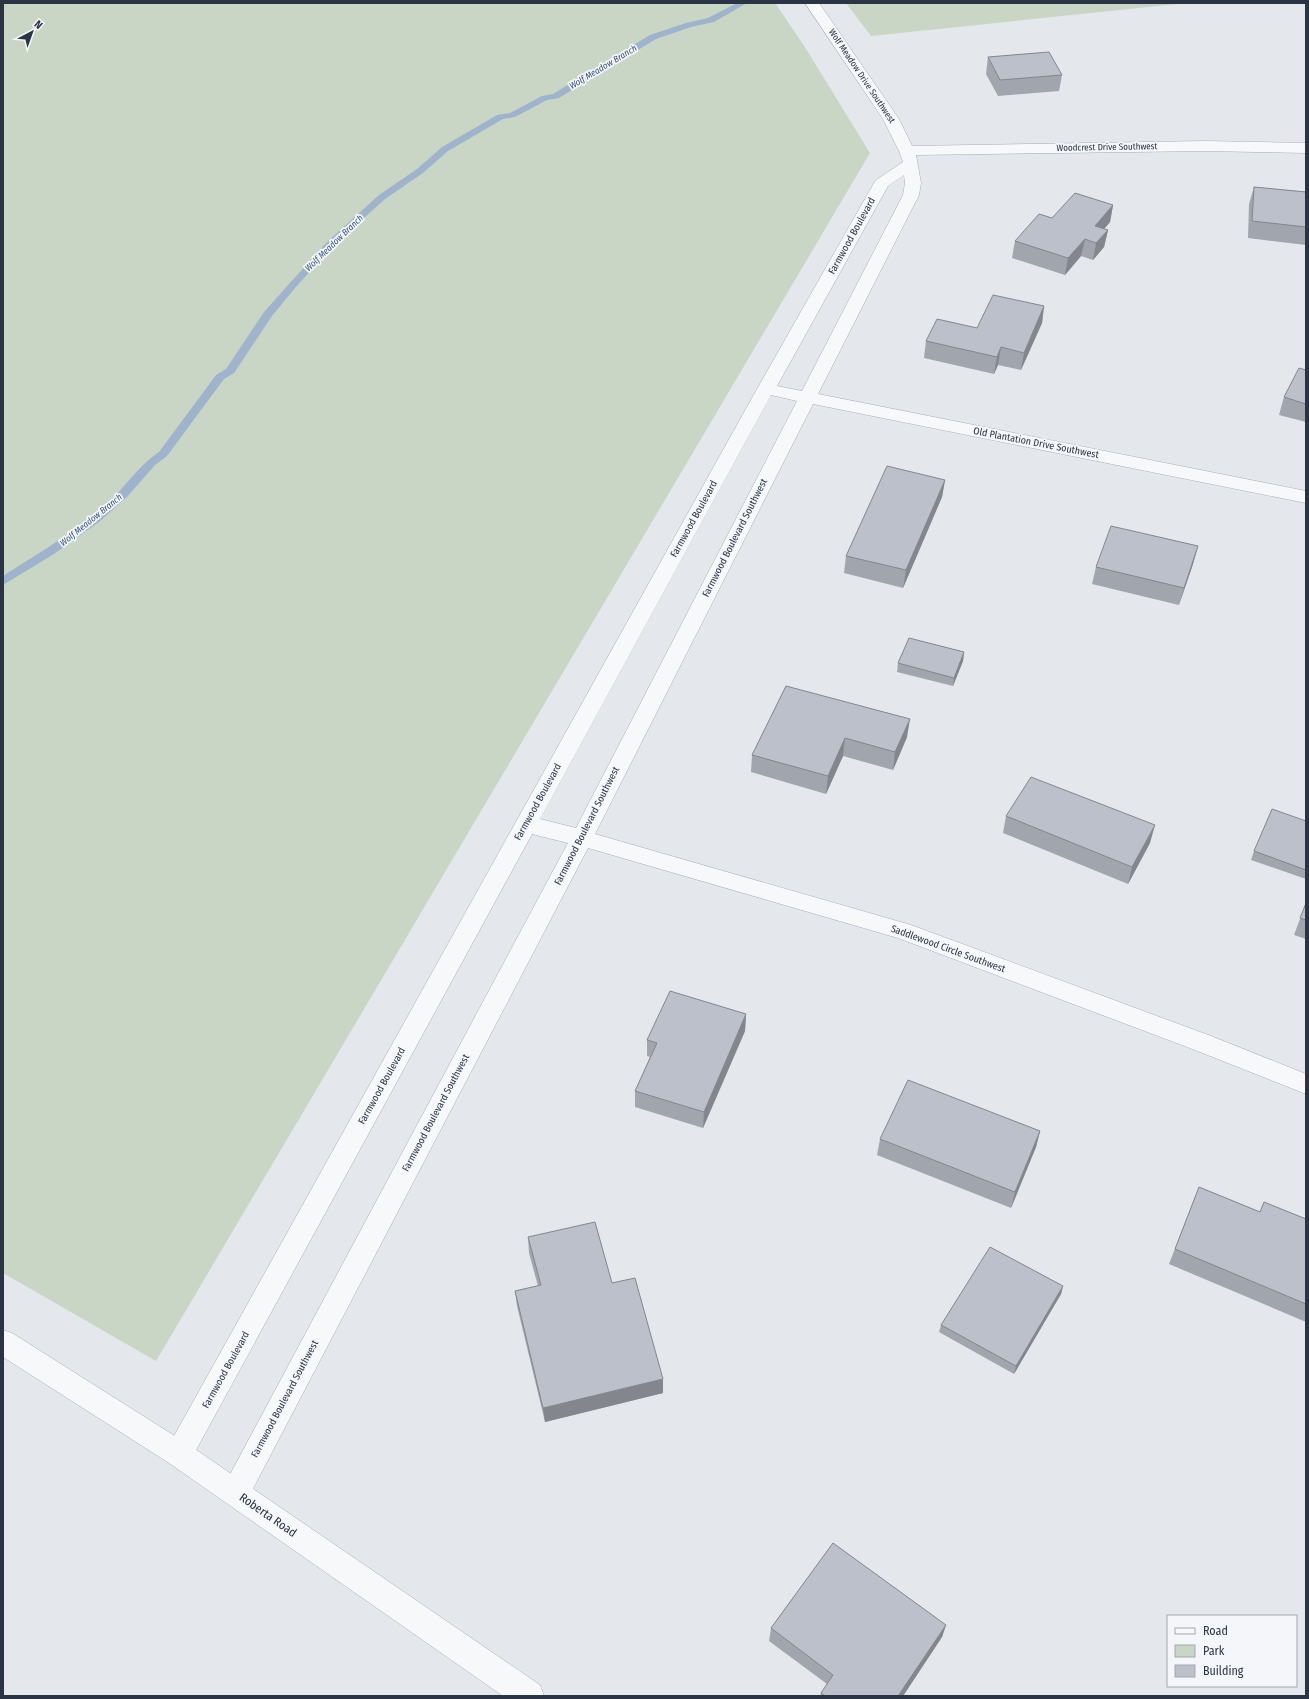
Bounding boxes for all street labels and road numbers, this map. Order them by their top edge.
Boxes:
street label: Wolf Meadow Drive Southwest [827,27,897,125]
street label: Woodcrest Drive Southwest [1056,141,1158,153]
street label: Farmwood Boulevard [826,196,878,276]
street label: Old Plantation Drive Southwest [972,425,1101,461]
street label: Farmwood Boulevard Southwest [700,476,770,599]
street label: Farmwood Boulevard [668,479,720,559]
street label: Farmwood Boulevard [512,762,564,842]
street label: Farmwood Boulevard Southwest [552,764,622,887]
street label: Saddlewood Circle Southwest [889,923,1008,976]
street label: Farmwood Boulevard [356,1046,408,1126]
street label: Farmwood Boulevard Southwest [400,1052,472,1174]
street label: Farmwood Boulevard [200,1330,252,1410]
street label: Farmwood Boulevard Southwest [249,1338,321,1460]
street label: Roberta Road [237,1490,299,1540]

